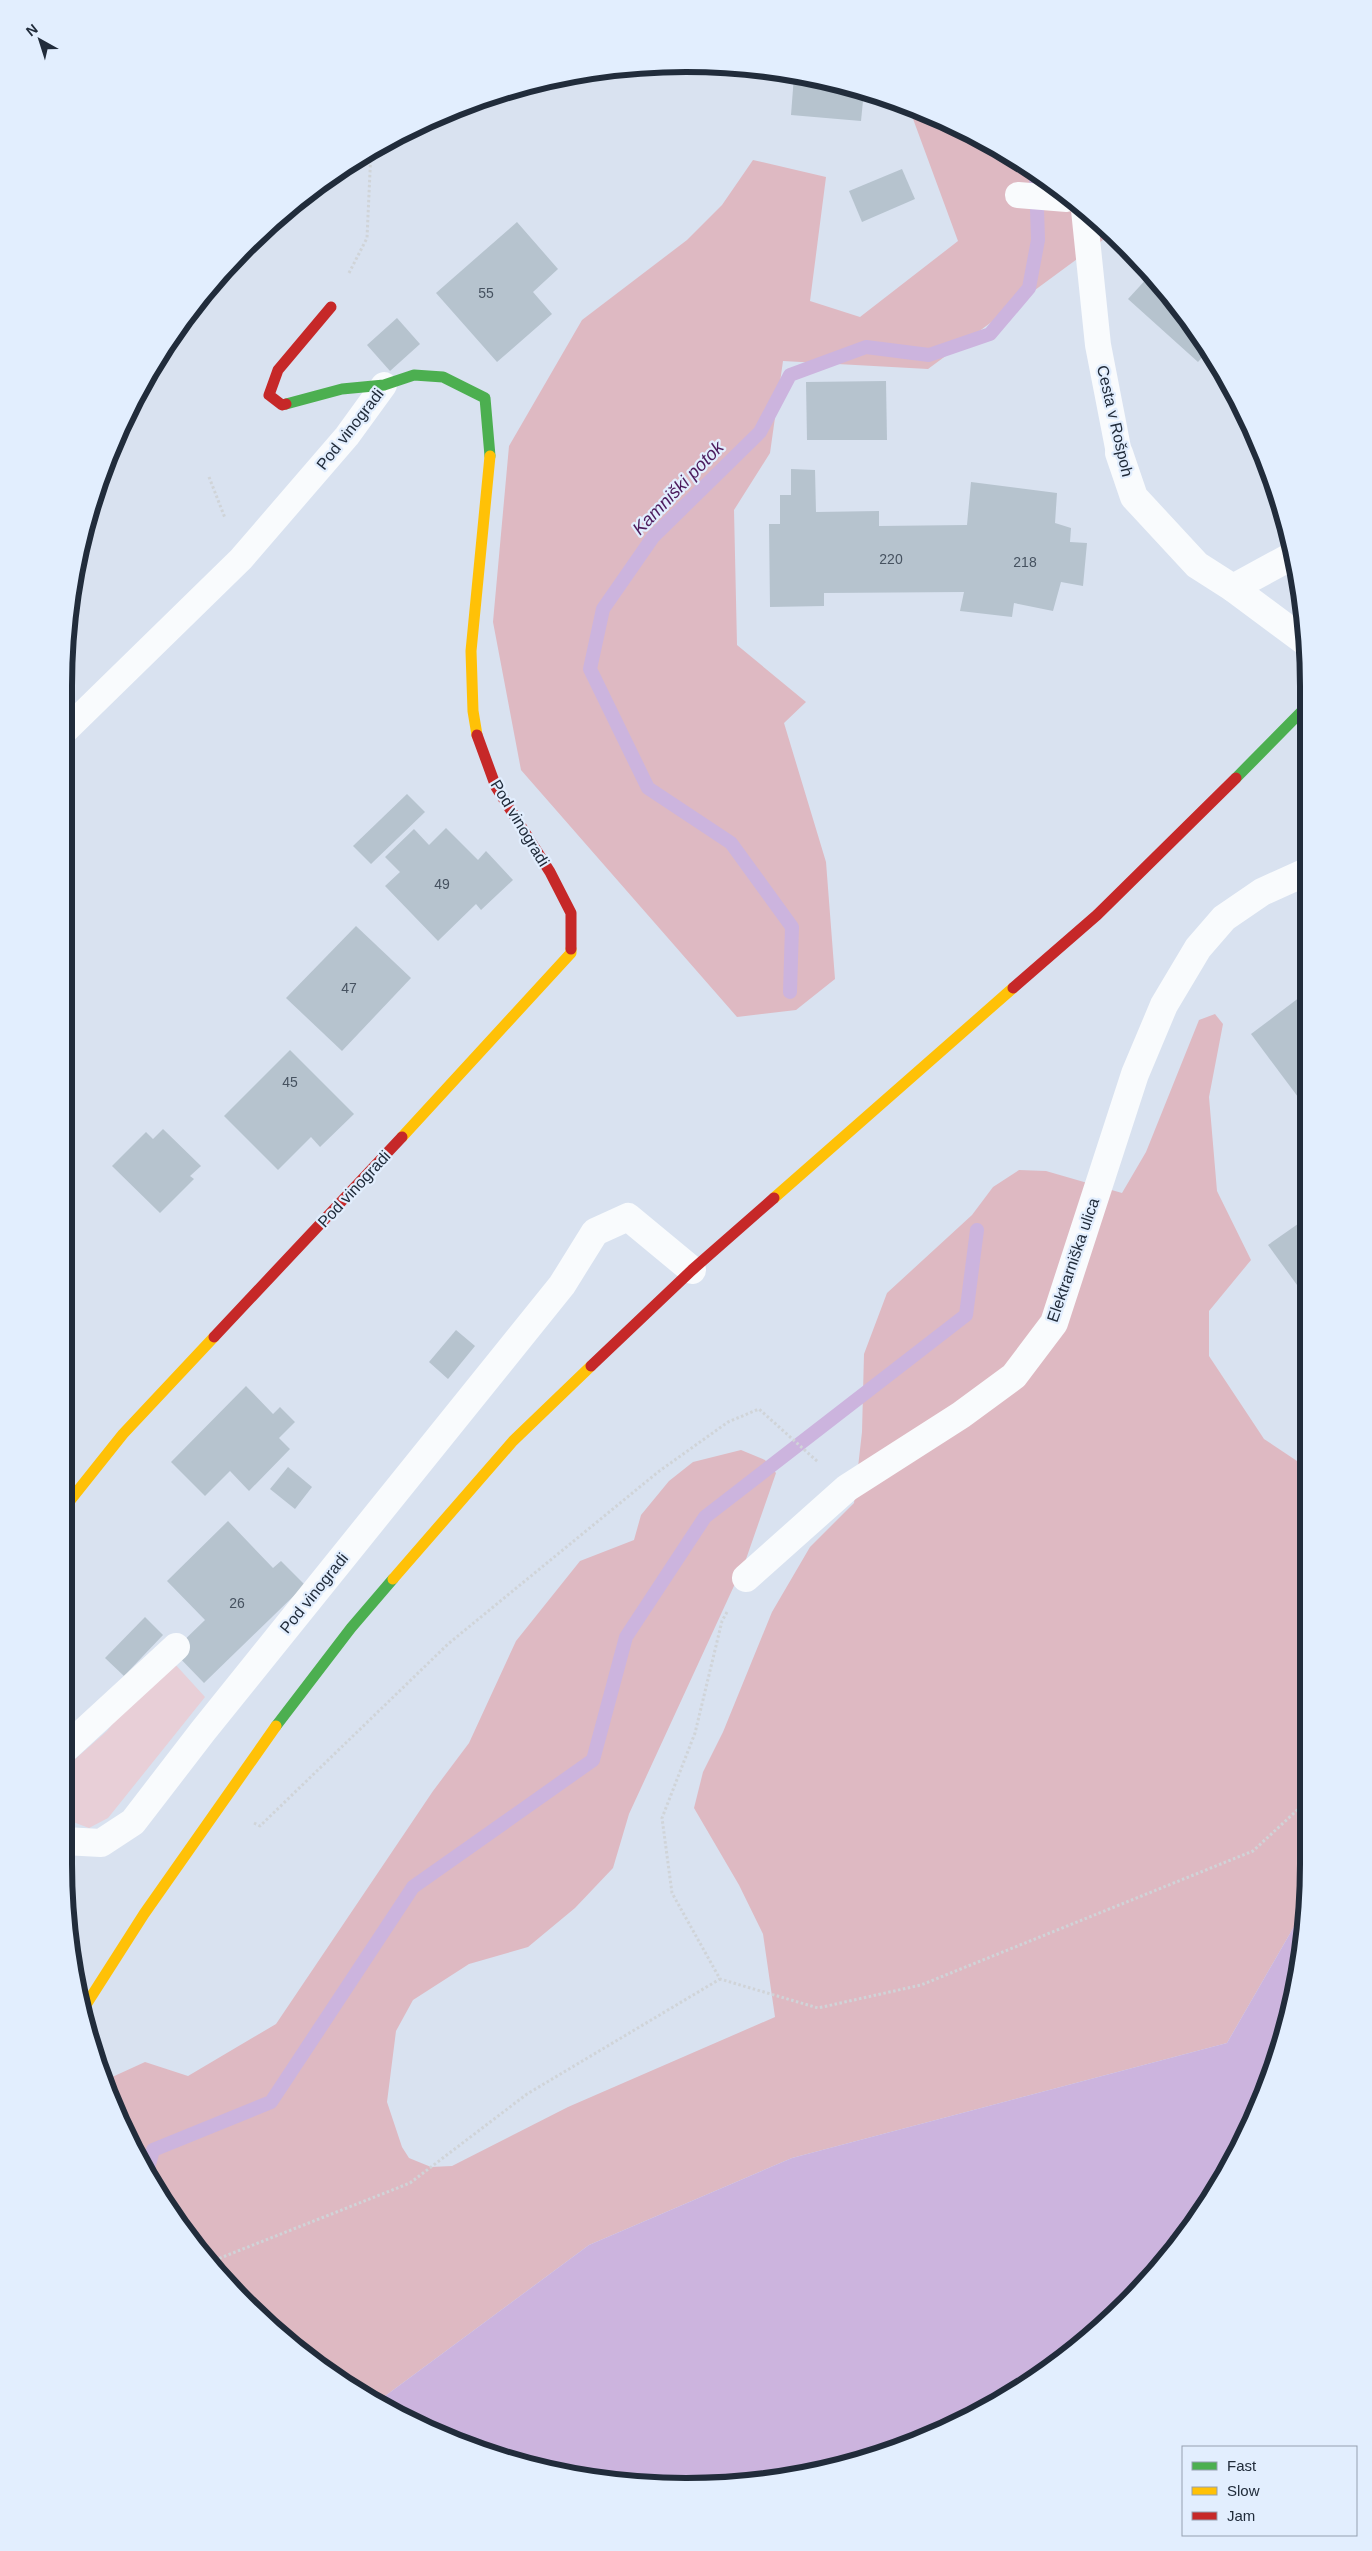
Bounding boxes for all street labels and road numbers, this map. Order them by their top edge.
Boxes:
street label: Cesta v Rošpoh [1094,364,1136,478]
street label: Pod vinogradi [313,385,387,473]
street label: Pod vinogradi [488,777,552,869]
street label: Pod vinogradi [314,1147,394,1231]
street label: Elektrarniška ulica [1044,1196,1102,1324]
street label: Pod vinogradi [277,1550,351,1636]

